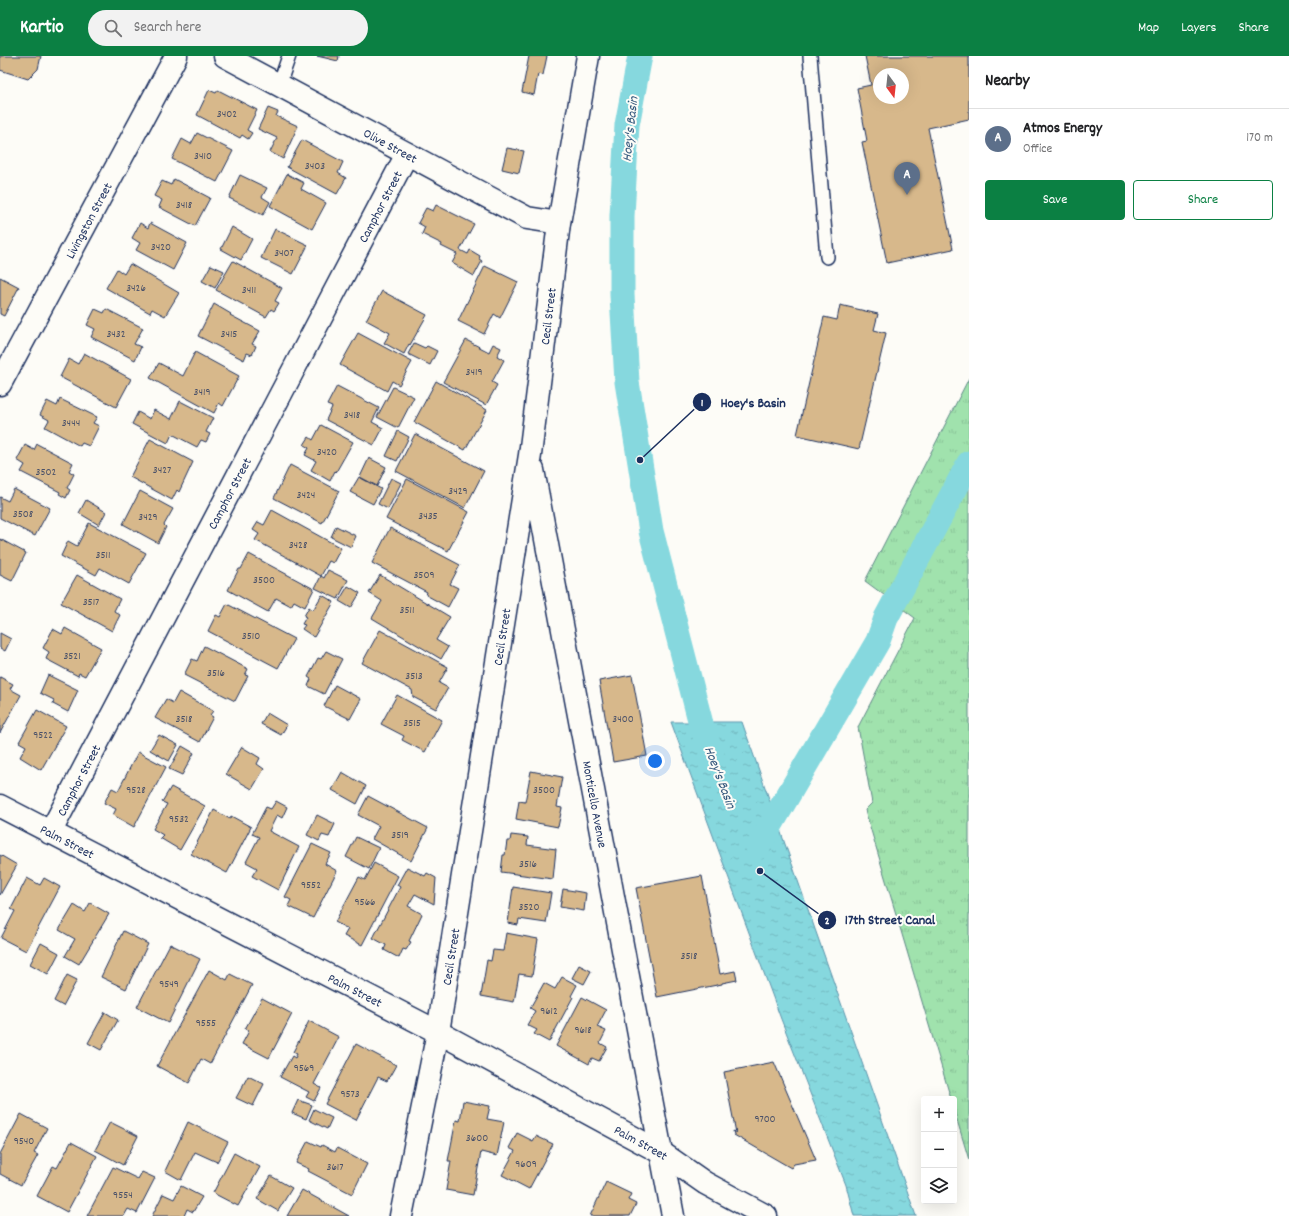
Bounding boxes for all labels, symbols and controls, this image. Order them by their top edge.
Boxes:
search box [88,10,368,46]
text: Kartio [20,15,64,42]
icon: search [102,17,124,39]
text: Search here [134,17,201,39]
text: Map [1138,18,1159,38]
text: Layers [1181,18,1216,38]
text: Share [1238,18,1269,38]
north arrow [873,68,909,104]
text: Nearby [985,70,1029,94]
water label: Hoey's Basin [618,95,644,163]
house number: 3402 [217,107,237,123]
text: Atmos Energy [1023,118,1102,140]
street label: Olive Street [359,125,420,169]
text: A [994,129,1002,148]
text: 170 m [1246,129,1273,148]
text: Office [1023,140,1052,159]
house number: 3410 [194,149,212,165]
house number: 3403 [305,159,325,175]
pin: A [894,162,920,195]
street label: Camphor Street [355,168,409,247]
street label: Livingston Street [62,180,118,263]
button: Save [985,180,1125,220]
button: Share [1133,180,1273,220]
house number: 3418 [176,198,192,214]
house number: 3420 [151,240,171,256]
house number: 3407 [274,246,294,262]
house number: 3426 [126,281,146,297]
house number: 3411 [242,283,256,299]
street label: Cecil Street [537,286,563,346]
house number: 3432 [106,327,126,343]
house number: 3415 [221,327,237,343]
house number: 3419 [466,365,482,381]
house number: 3419 [194,385,210,401]
callout: Hoey's Basin [692,389,794,415]
text: Hoey's Basin [720,394,786,414]
text: 1 [701,395,704,412]
house number: 3418 [344,408,360,424]
house number: 3444 [62,416,80,432]
house number: 3420 [317,445,337,461]
street label: Camphor Street [204,455,258,534]
house number: 3427 [153,463,171,479]
house number: 3502 [36,465,57,481]
house number: 3429 [448,484,468,500]
house number: 3424 [297,488,315,504]
house number: 3508 [13,507,33,523]
house number: 3435 [418,509,438,525]
house number: 3429 [138,510,158,526]
house number: 3428 [289,538,307,554]
house number: 3511 [96,548,110,564]
house number: 3509 [413,568,435,584]
house number: 3500 [253,573,275,589]
house number: 3517 [83,595,99,611]
house number: 3511 [400,603,414,619]
street label: Cecil Street [490,607,517,667]
house number: 3510 [242,629,260,645]
house number: 3521 [63,649,81,665]
house number: 3516 [207,666,225,682]
house number: 3513 [405,669,423,685]
house number: 3518 [176,712,192,728]
house number: 3400 [612,712,634,728]
house number: 3515 [403,716,421,732]
house number: 9522 [33,728,53,744]
street label: Camphor Street [53,742,107,820]
water label: Hoey's Basin [698,744,740,812]
your location [645,751,665,771]
street label: Monticello Avenue [576,760,611,850]
house number: 9528 [126,783,146,799]
house number: 3500 [533,783,555,799]
house number: 9532 [169,812,189,828]
street label: Palm Street [36,821,97,865]
house number: 3519 [391,828,409,844]
house number: 3516 [519,857,537,873]
house number: 9552 [301,878,321,894]
house number: 9566 [355,895,375,911]
house number: 3520 [519,900,539,916]
callout: 17th Street Canal [817,907,943,933]
text: 17th Street Canal [845,911,936,931]
text: 2 [824,913,830,930]
street label: Cecil Street [439,927,466,987]
house number: 3518 [681,949,697,965]
street label: Palm Street [324,970,385,1014]
house number: 9549 [159,977,179,993]
house number: 9612 [540,1004,558,1020]
house number: 9555 [196,1016,216,1032]
house number: 9618 [574,1023,592,1039]
house number: 9569 [294,1061,314,1077]
house number: 9573 [340,1087,360,1103]
map controls [921,1096,957,1204]
button: + [921,1096,957,1132]
house number: 9700 [754,1112,776,1128]
street label: Palm Street [610,1122,671,1166]
house number: 3600 [466,1131,488,1147]
button: − [921,1132,957,1168]
house number: 9540 [14,1134,34,1150]
house number: 9609 [515,1157,537,1173]
house number: 3617 [327,1160,343,1176]
button: layers [921,1168,957,1204]
house number: 9554 [113,1188,133,1204]

